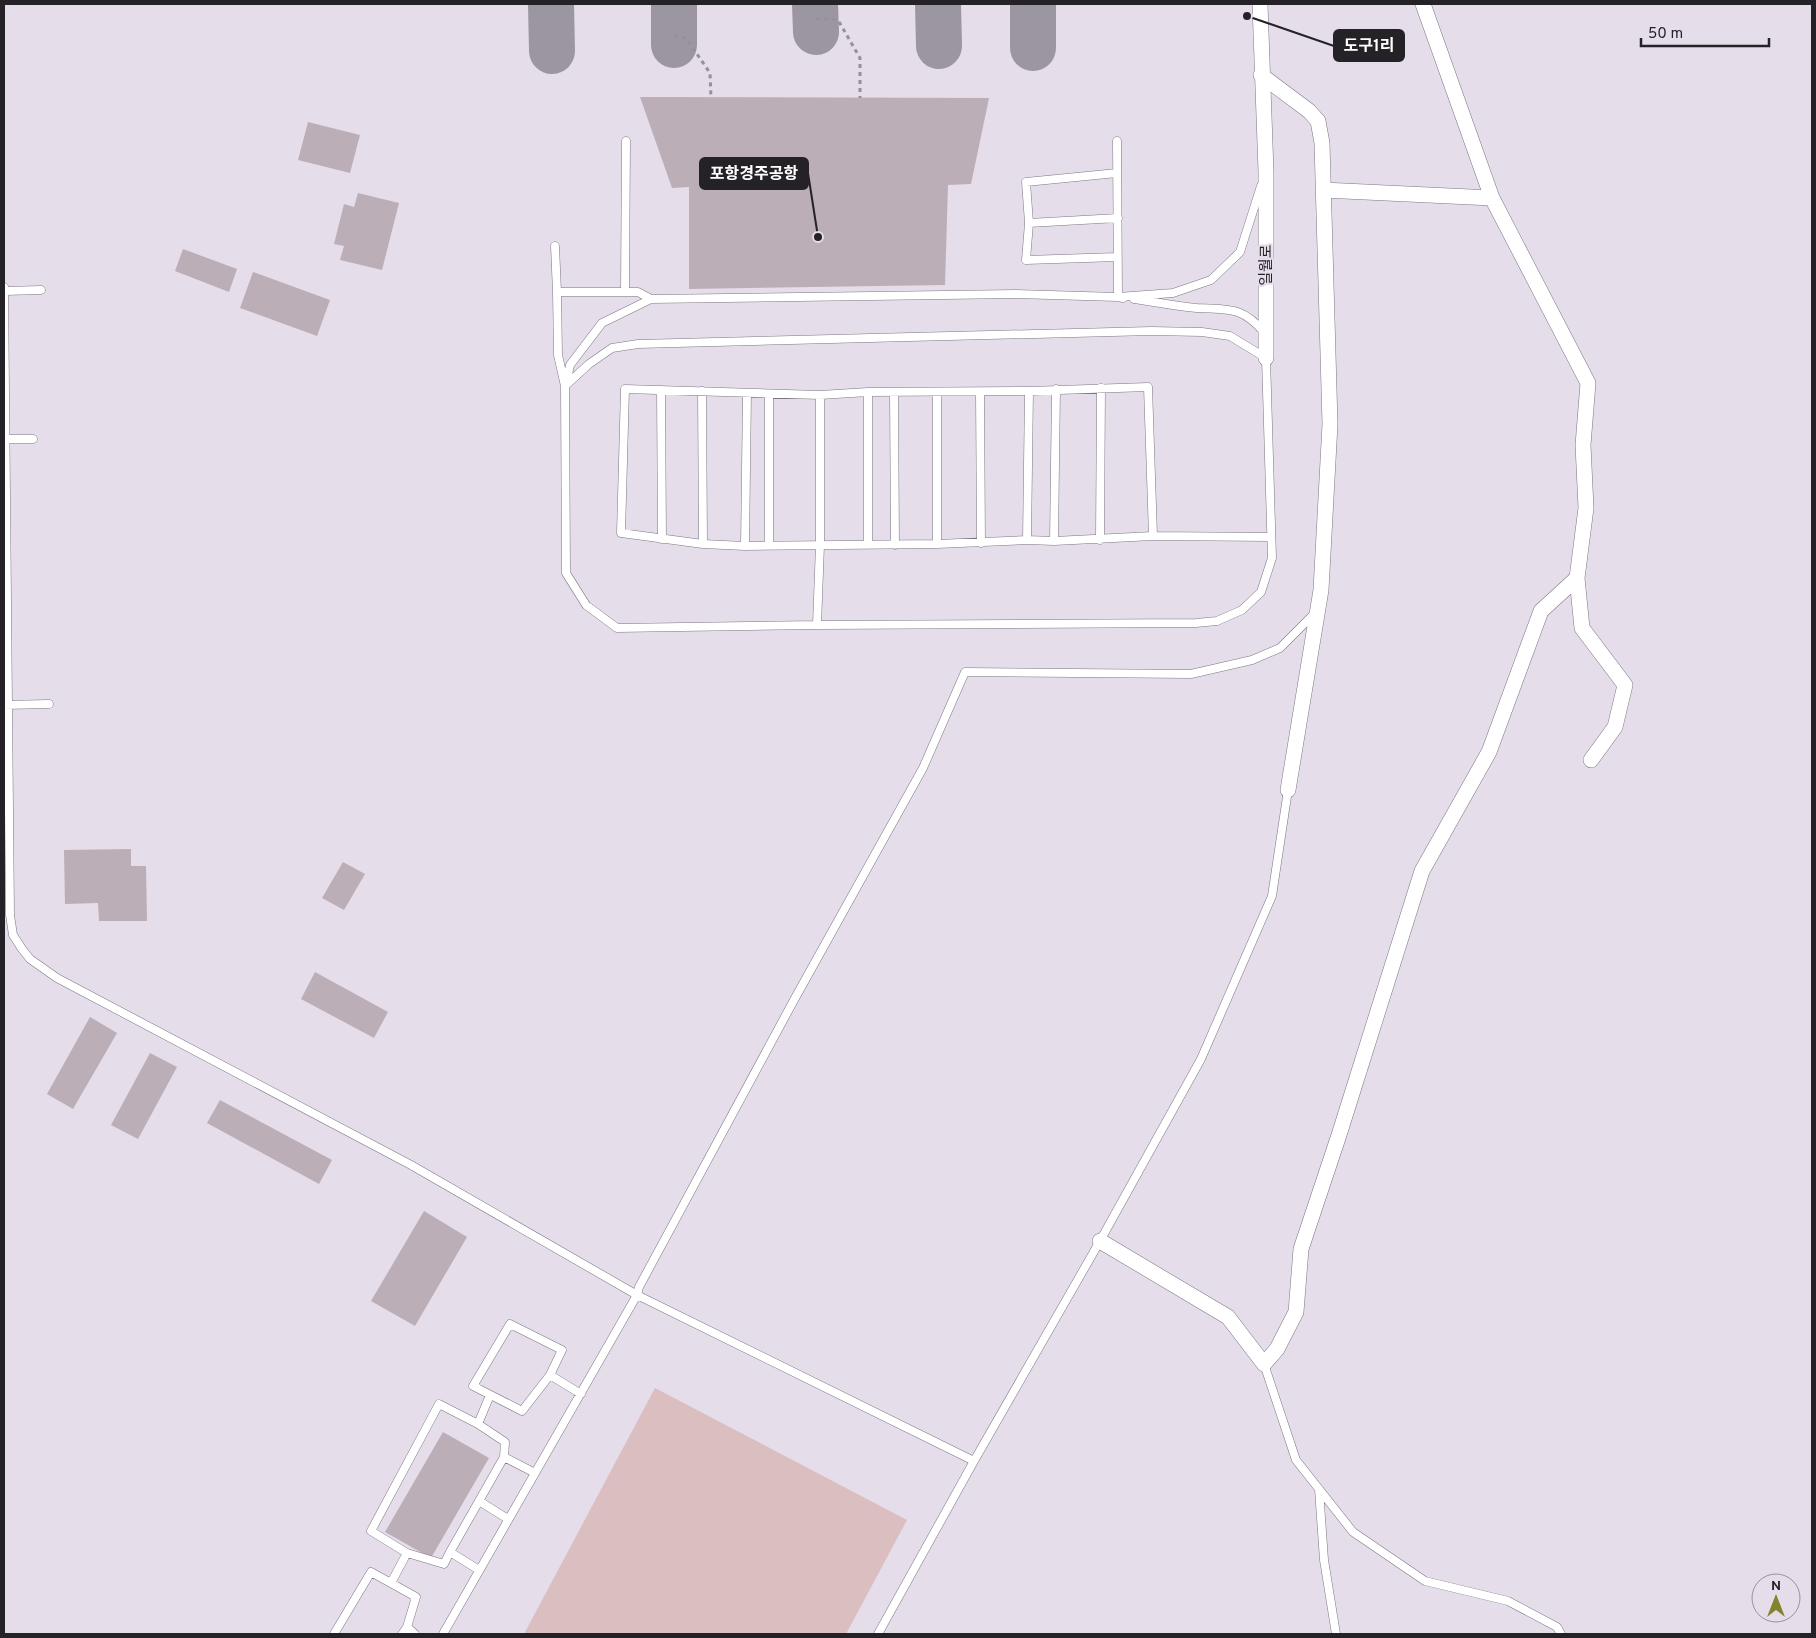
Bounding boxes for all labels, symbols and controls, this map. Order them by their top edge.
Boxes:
scale bar [1641,15,1768,47]
text: 50 m [1648,25,1683,44]
callout: 도구1리 [1334,30,1404,61]
text: 도구1리 [1344,37,1394,57]
callout: 포항경주공항 [700,158,808,189]
text: 포항경주공항 [710,164,798,185]
street label: 일월로 [1258,244,1277,286]
north arrow [1751,1573,1801,1623]
text: N [1771,1578,1781,1595]

